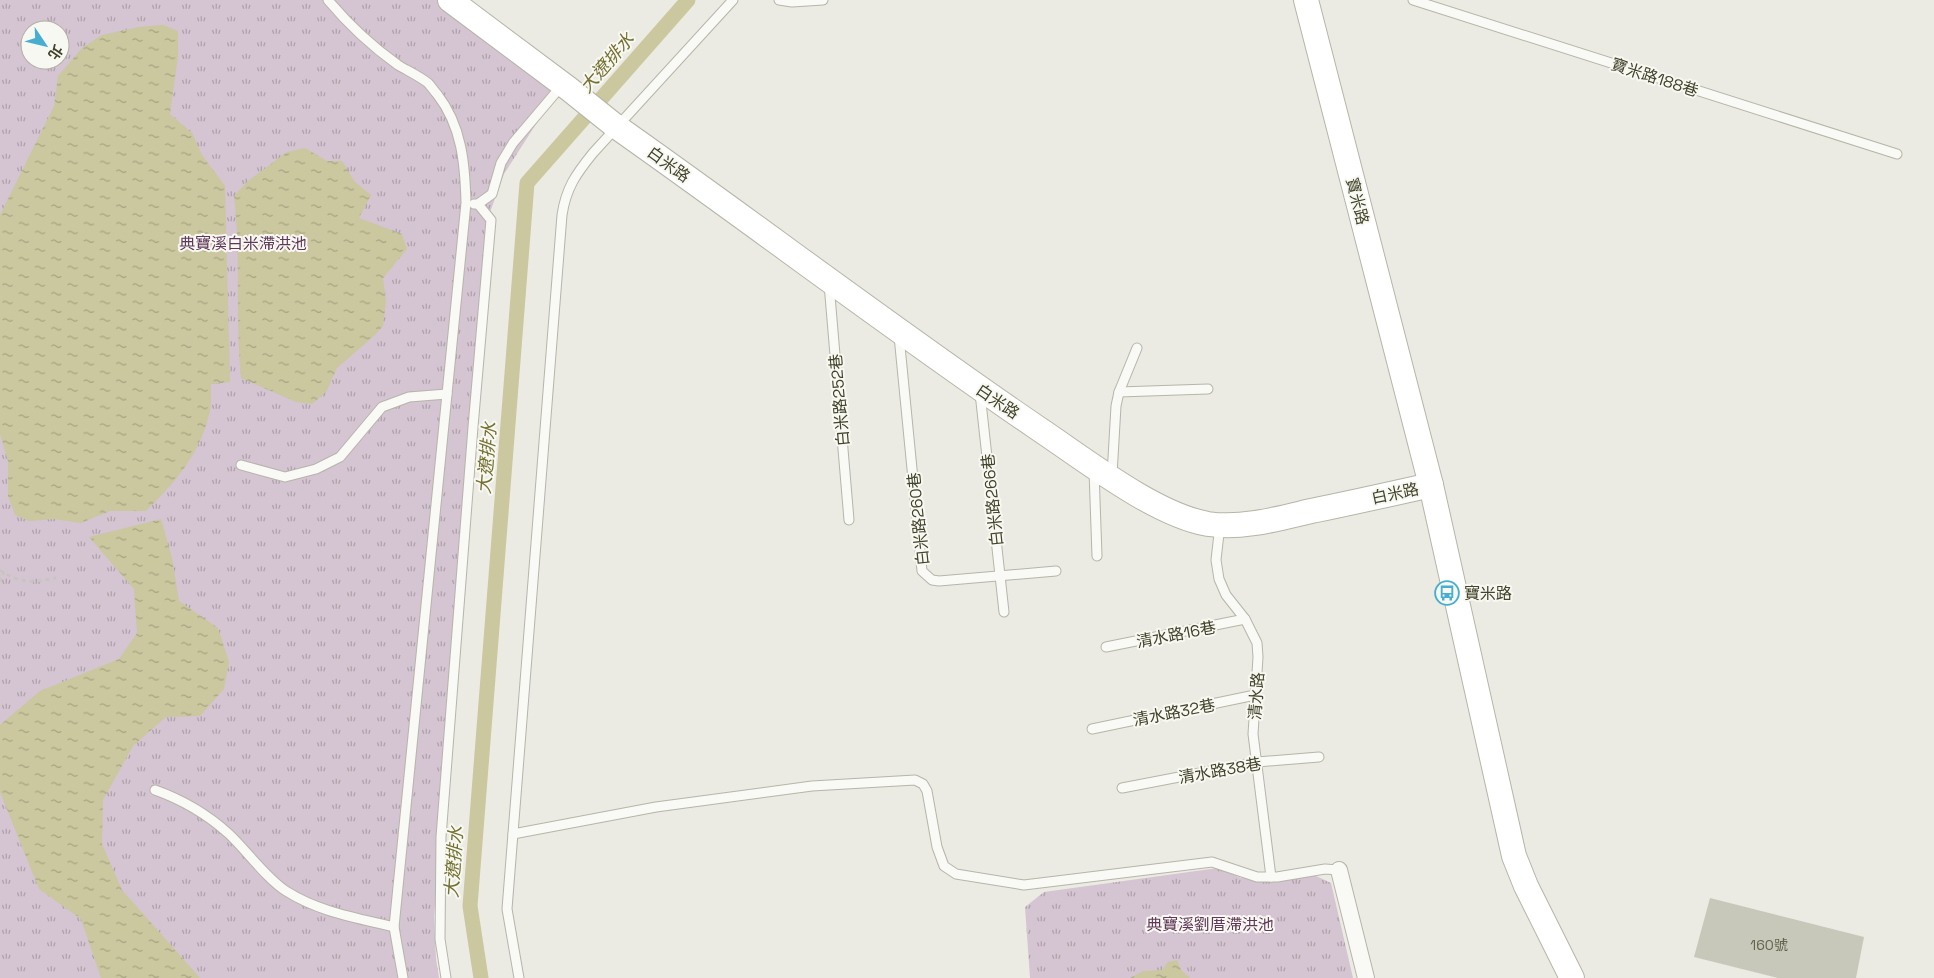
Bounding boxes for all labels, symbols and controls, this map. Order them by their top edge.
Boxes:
north arrow [20,20,70,70]
water label: 大遼排水 [574,27,640,97]
text: 北 [44,42,67,63]
street label: 寶米路188巷 [1609,53,1701,101]
street label: 白米路 [643,142,694,187]
street label: 寶米路 [1342,175,1374,227]
park label: 典寶溪白米滯洪池 [179,233,307,254]
street label: 白米路252巷 [825,353,854,447]
street label: 白米路 [972,379,1023,424]
water label: 大遼排水 [472,420,501,495]
street label: 白米路266巷 [977,452,1008,547]
street label: 白米路260巷 [903,471,934,567]
street label: 白米路 [1369,478,1421,509]
bus stop icon: 寶米路 [1434,580,1460,606]
place label: 寶米路 [1464,583,1512,604]
street label: 清水路16巷 [1135,617,1218,652]
street label: 清水路 [1244,671,1269,721]
street label: 清水路32巷 [1131,694,1217,731]
street label: 清水路38巷 [1177,753,1263,788]
water label: 大遼排水 [440,824,468,899]
park label: 典寶溪劉厝滯洪池 [1146,914,1274,935]
house number: 160號 [1750,936,1788,954]

